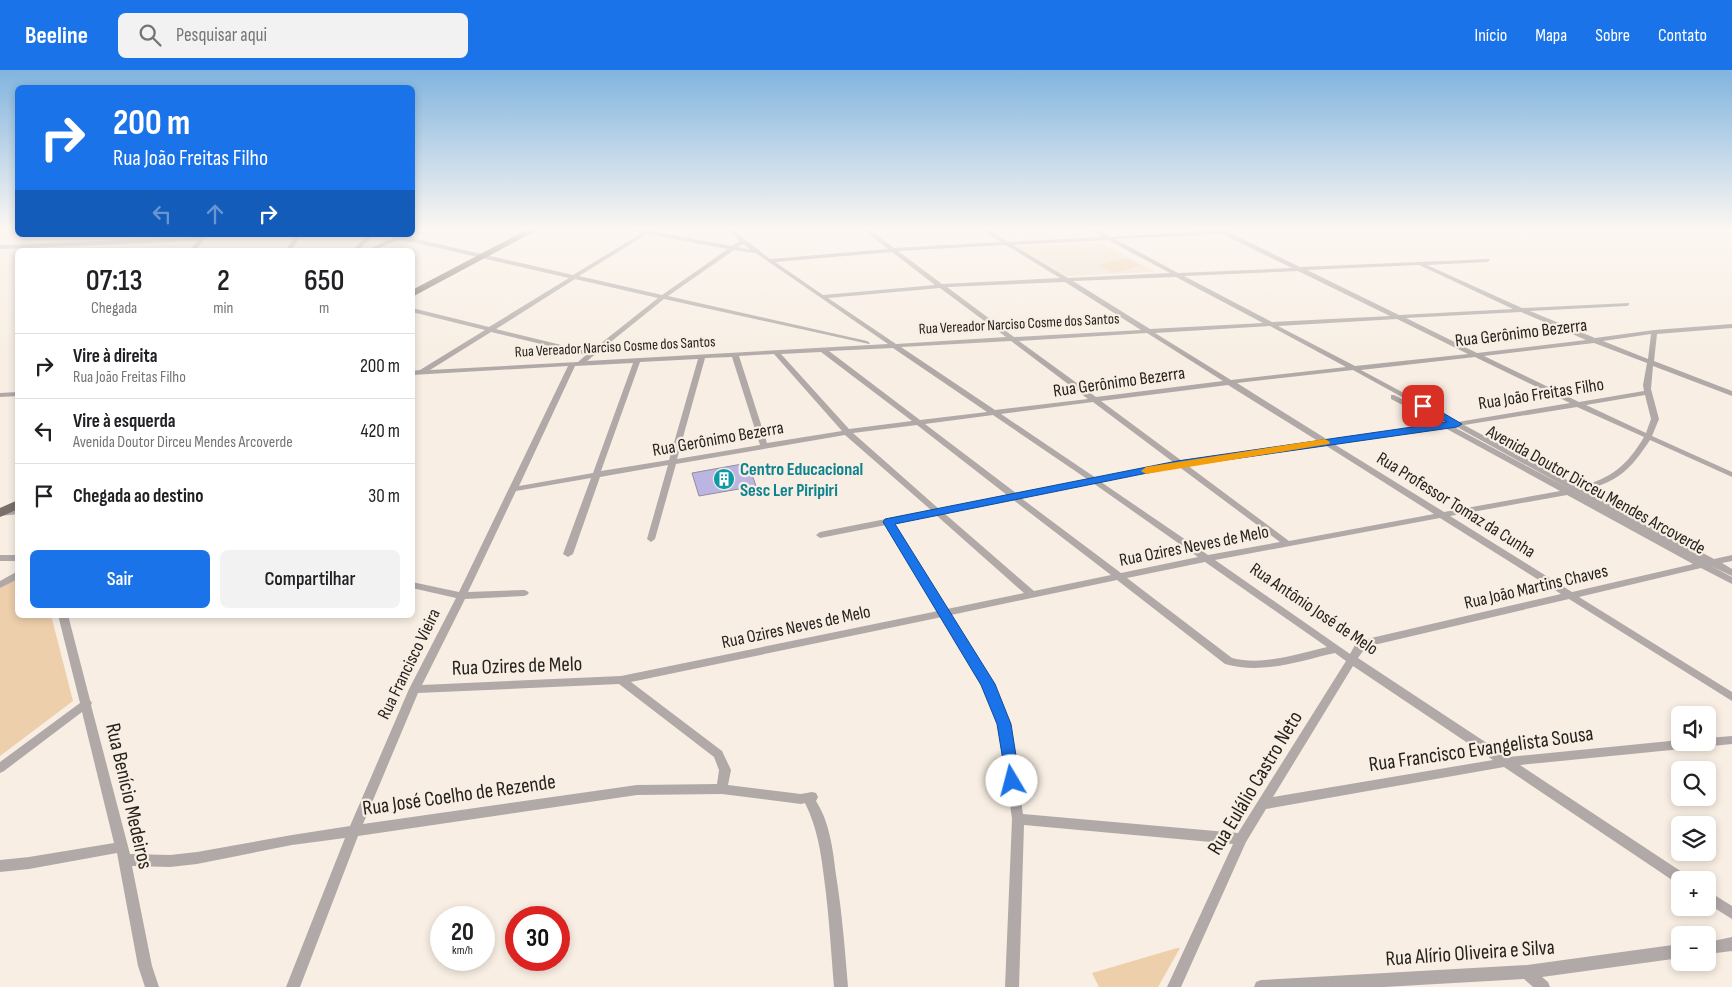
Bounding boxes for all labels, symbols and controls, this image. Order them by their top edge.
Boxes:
search box [118,13,468,58]
text: Beeline [25,21,88,50]
icon: search [136,21,164,49]
text: Pesquisar aqui [176,24,267,47]
text: Início [1475,25,1507,46]
text: Mapa [1535,25,1567,46]
text: Sobre [1595,25,1630,46]
text: Contato [1658,25,1707,46]
text: 200 m [113,102,190,145]
icon: right [30,105,95,170]
text: Rua João Freitas Filho [113,145,268,172]
icon: left [148,200,176,228]
icon: ahead [201,200,229,228]
icon: right [254,200,282,228]
text: 07:13 [86,263,143,299]
text: 2 [217,263,230,299]
text: 650 [304,263,344,299]
text: Chegada [91,299,137,318]
text: min [213,299,233,318]
text: m [319,299,329,318]
street label: Rua Vereador Narciso Cosme dos Santos [918,309,1120,339]
street label: Rua Gerônimo Bezerra [1454,314,1588,352]
street label: Rua Vereador Narciso Cosme dos Santos [514,332,716,362]
text: Vire à direita [73,345,157,368]
icon: right [30,352,58,380]
text: 200 m [360,355,400,378]
street label: Rua Gerônimo Bezerra [1052,362,1186,402]
text: Rua João Freitas Filho [73,368,186,387]
street label: Rua João Freitas Filho [1477,374,1605,414]
pin [1402,385,1444,427]
icon: arrive [1409,392,1437,420]
text: Vire à esquerda [73,410,175,433]
icon: left [30,417,58,445]
street label: Rua Gerônimo Bezerra [651,417,785,461]
text: 420 m [360,420,400,443]
street label: Avenida Doutor Dirceu Mendes Arcoverde [1482,420,1709,559]
text: Avenida Doutor Dirceu Mendes Arcoverde [73,433,293,452]
street label: Rua Professor Tomaz da Cunha [1373,448,1539,562]
place label: Centro Educacional Sesc Ler Piripiri [740,459,863,501]
building icon: Centro Educacional Sesc Ler Piripiri [712,467,736,491]
icon: arrive [30,482,58,510]
text: Chegada ao destino [73,485,203,508]
text: 30 m [368,485,400,508]
street label: Rua Ozires Neves de Melo [1118,521,1270,571]
button: Sair [30,550,210,608]
button: Compartilhar [220,550,400,608]
street label: Rua Antônio José de Melo [1246,558,1382,660]
street label: Rua João Martins Chaves [1462,560,1610,614]
street label: Rua Ozires Neves de Melo [720,601,872,653]
street label: Rua Francisco Vieira [373,605,445,723]
street label: Rua Ozires de Melo [451,651,583,681]
map controls [1671,706,1716,971]
button: sound [1671,706,1716,751]
street label: Rua Eulálio Castro Neto [1202,707,1308,859]
street label: Rua Benício Medeiros [100,721,158,871]
street label: Rua Francisco Evangelista Sousa [1367,721,1595,777]
position arrow [985,754,1037,806]
button: search [1671,761,1716,806]
street label: Rua José Coelho de Rezende [361,769,557,821]
button: layers [1671,816,1716,861]
button: + [1671,871,1716,916]
speed limit sign: 30 [505,906,570,971]
text: 20 [451,917,474,948]
button: − [1671,926,1716,971]
street label: Rua Alírio Oliveira e Silva [1385,935,1555,971]
text: km/h [452,943,473,958]

